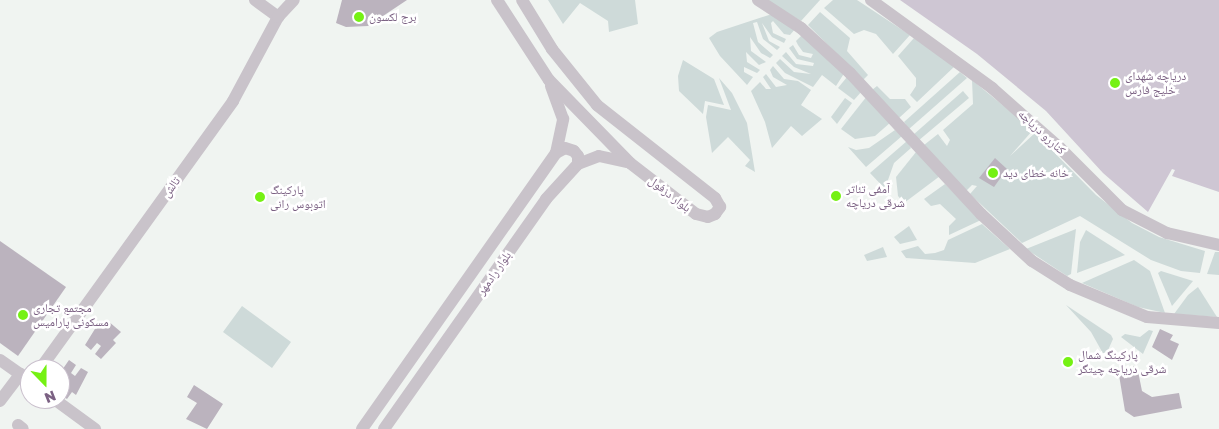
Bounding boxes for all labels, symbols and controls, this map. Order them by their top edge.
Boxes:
place label: برج لکسون [369,10,416,24]
marker: برج لکسون [353,11,365,23]
place label: دریاچه شهدای خلیج فارس [1125,69,1186,97]
marker: دریاچه شهدای خلیج فارس [1109,77,1121,89]
street label: کناررو دریاچه [1015,107,1069,157]
place label: خانه خطای دید [1003,166,1069,180]
marker: خانه خطای دید [987,167,999,179]
street label: بلوار دزفول [646,173,694,215]
street label: تالش [159,174,183,200]
place label: آمفی تئاتر شرقی دریاچه [846,182,905,210]
place label: پارکینگ اتوبوس رانی [270,183,326,211]
marker: آمفی تئاتر شرقی دریاچه [830,190,842,202]
marker: پارکینگ اتوبوس رانی [254,191,266,203]
street label: بلوار رادمهر [474,249,514,297]
place label: مجتمع تجاری مسکونی پارامیس [33,301,109,329]
marker: مجتمع تجاری مسکونی پارامیس [17,309,29,321]
place label: پارکینگ شمال شرقی دریاچه چیتگر [1078,348,1166,376]
marker: پارکینگ شمال شرقی دریاچه چیتگر [1062,356,1074,368]
north arrow [20,359,70,409]
text: N [42,388,59,407]

